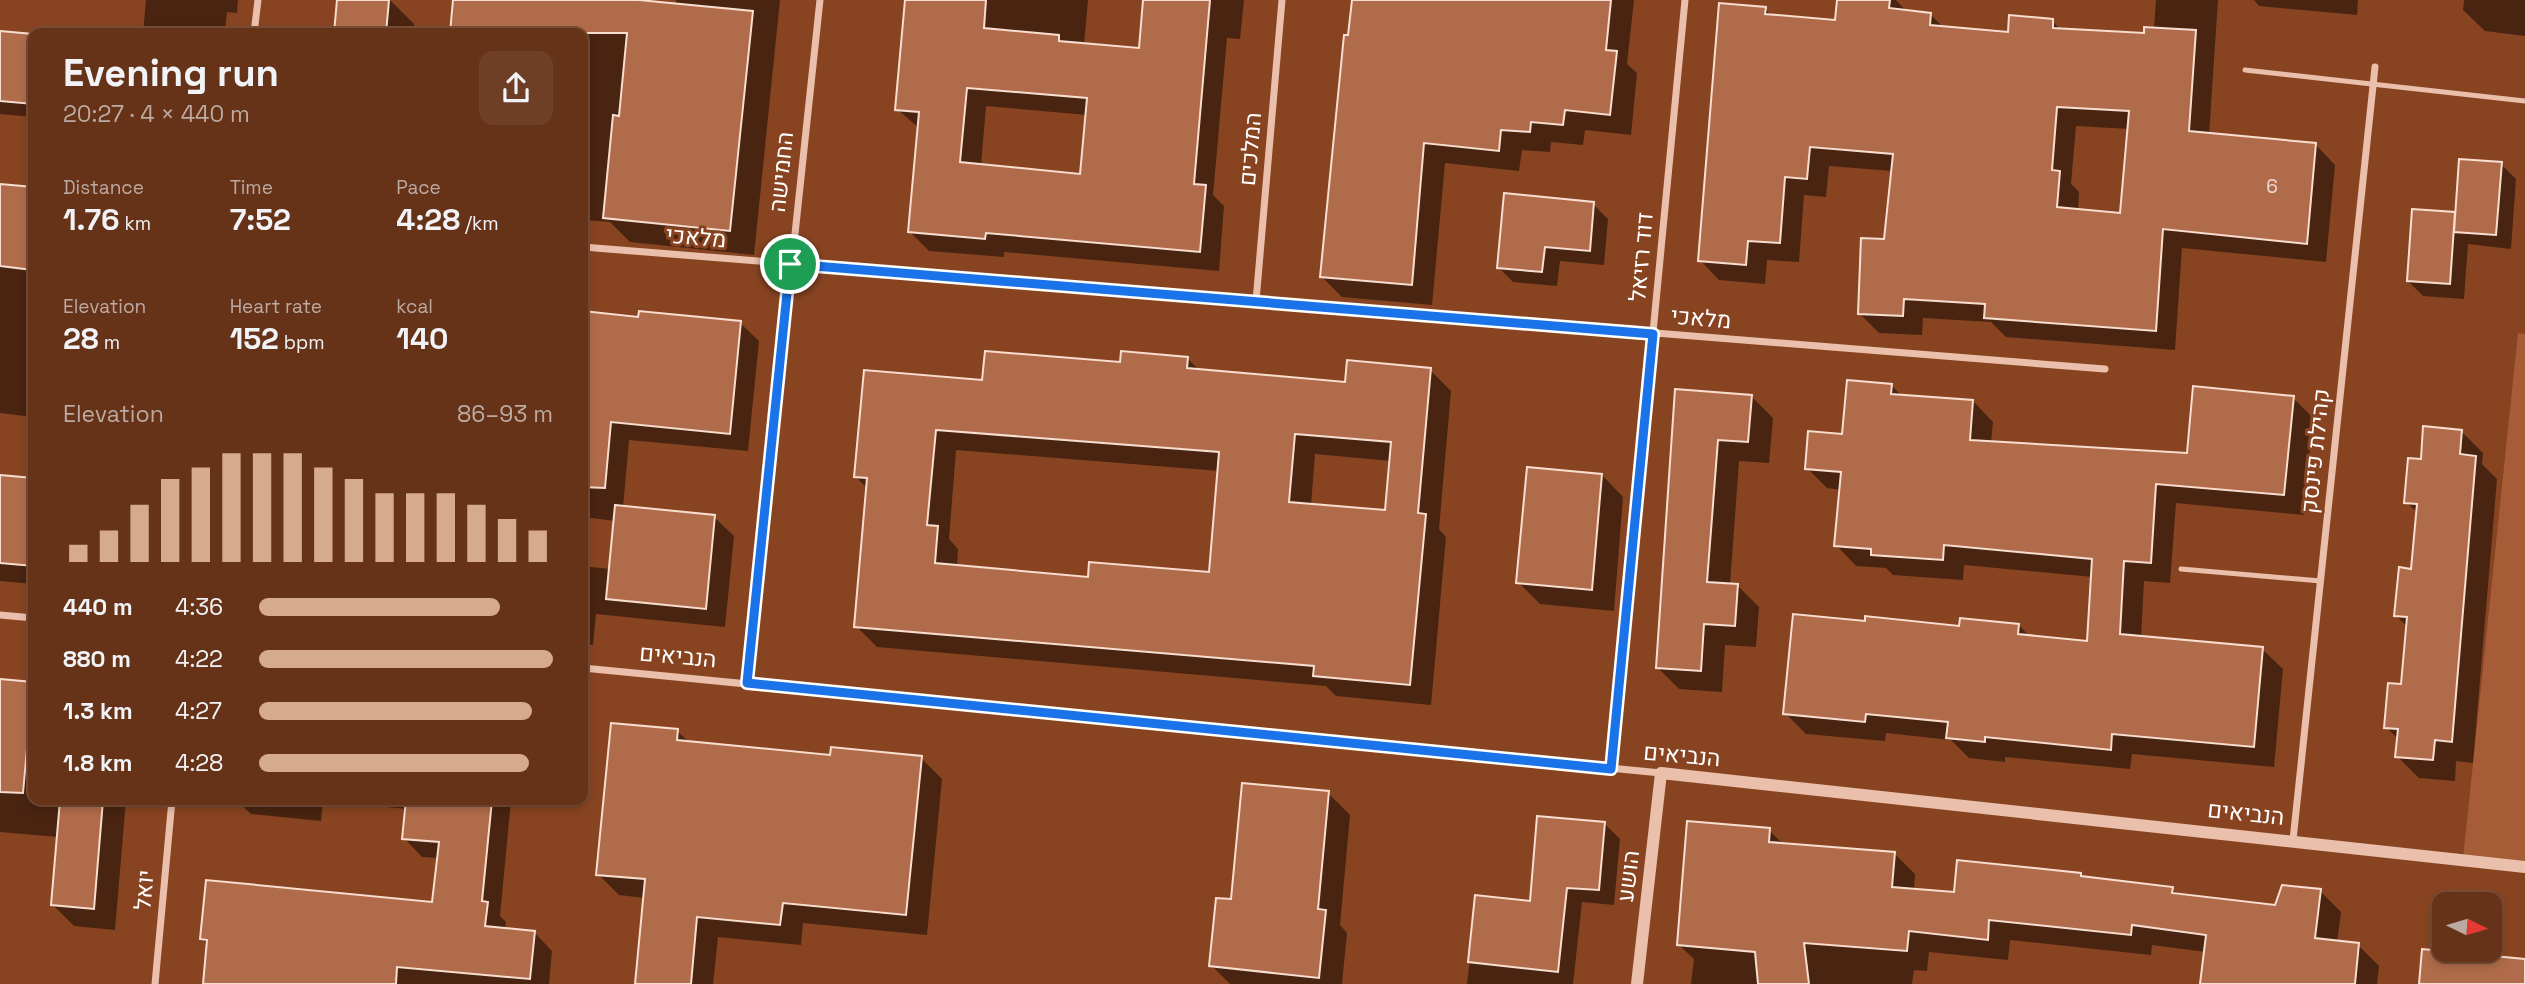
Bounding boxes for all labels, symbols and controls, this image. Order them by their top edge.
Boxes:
text: Evening run [63,49,279,97]
button: share [479,51,553,125]
text: 20:27 · 4 × 440 m [63,99,250,129]
street label: המלכים [1232,111,1268,187]
street label: החמישה [762,130,800,214]
house number: 6 [2266,174,2278,199]
text: Distance [63,175,144,200]
text: Time [230,175,273,200]
text: Pace [396,175,441,200]
text: 1.76 [63,200,120,239]
text: 7:52 [230,200,291,239]
text: 4:28 [396,200,460,239]
text: km [120,211,151,236]
text: /km [460,211,499,236]
street label: דוד רזיאל [1622,211,1660,303]
street label: מלאכי [665,219,727,255]
pin [760,234,820,294]
icon: arrive [771,245,809,283]
text: Elevation [63,294,146,319]
text: Heart rate [230,294,322,319]
text: kcal [396,294,433,319]
street label: מלאכי [1670,300,1732,336]
text: 28 [63,319,99,358]
text: 152 [230,319,279,358]
text: 140 [396,319,448,358]
text: m [99,330,120,355]
text: bpm [279,330,325,355]
street label: קהילת פינסק [2294,387,2336,515]
text: Elevation [63,399,164,429]
text: 86–93 m [457,399,553,429]
text: 440 m [63,592,133,622]
text: 4:36 [175,592,223,622]
street label: הנביאים [638,638,718,674]
text: 880 m [63,644,131,674]
text: 4:22 [175,644,223,674]
text: 1.3 km [63,696,133,726]
text: 4:27 [175,696,222,726]
street label: הנביאים [1642,737,1722,773]
text: 1.8 km [63,748,133,778]
text: 4:28 [175,748,223,778]
street label: הנביאים [2206,794,2286,832]
street label: הושע [1610,848,1646,904]
street label: יואל [127,869,161,911]
north arrow [2432,892,2502,962]
map controls [2432,892,2502,962]

